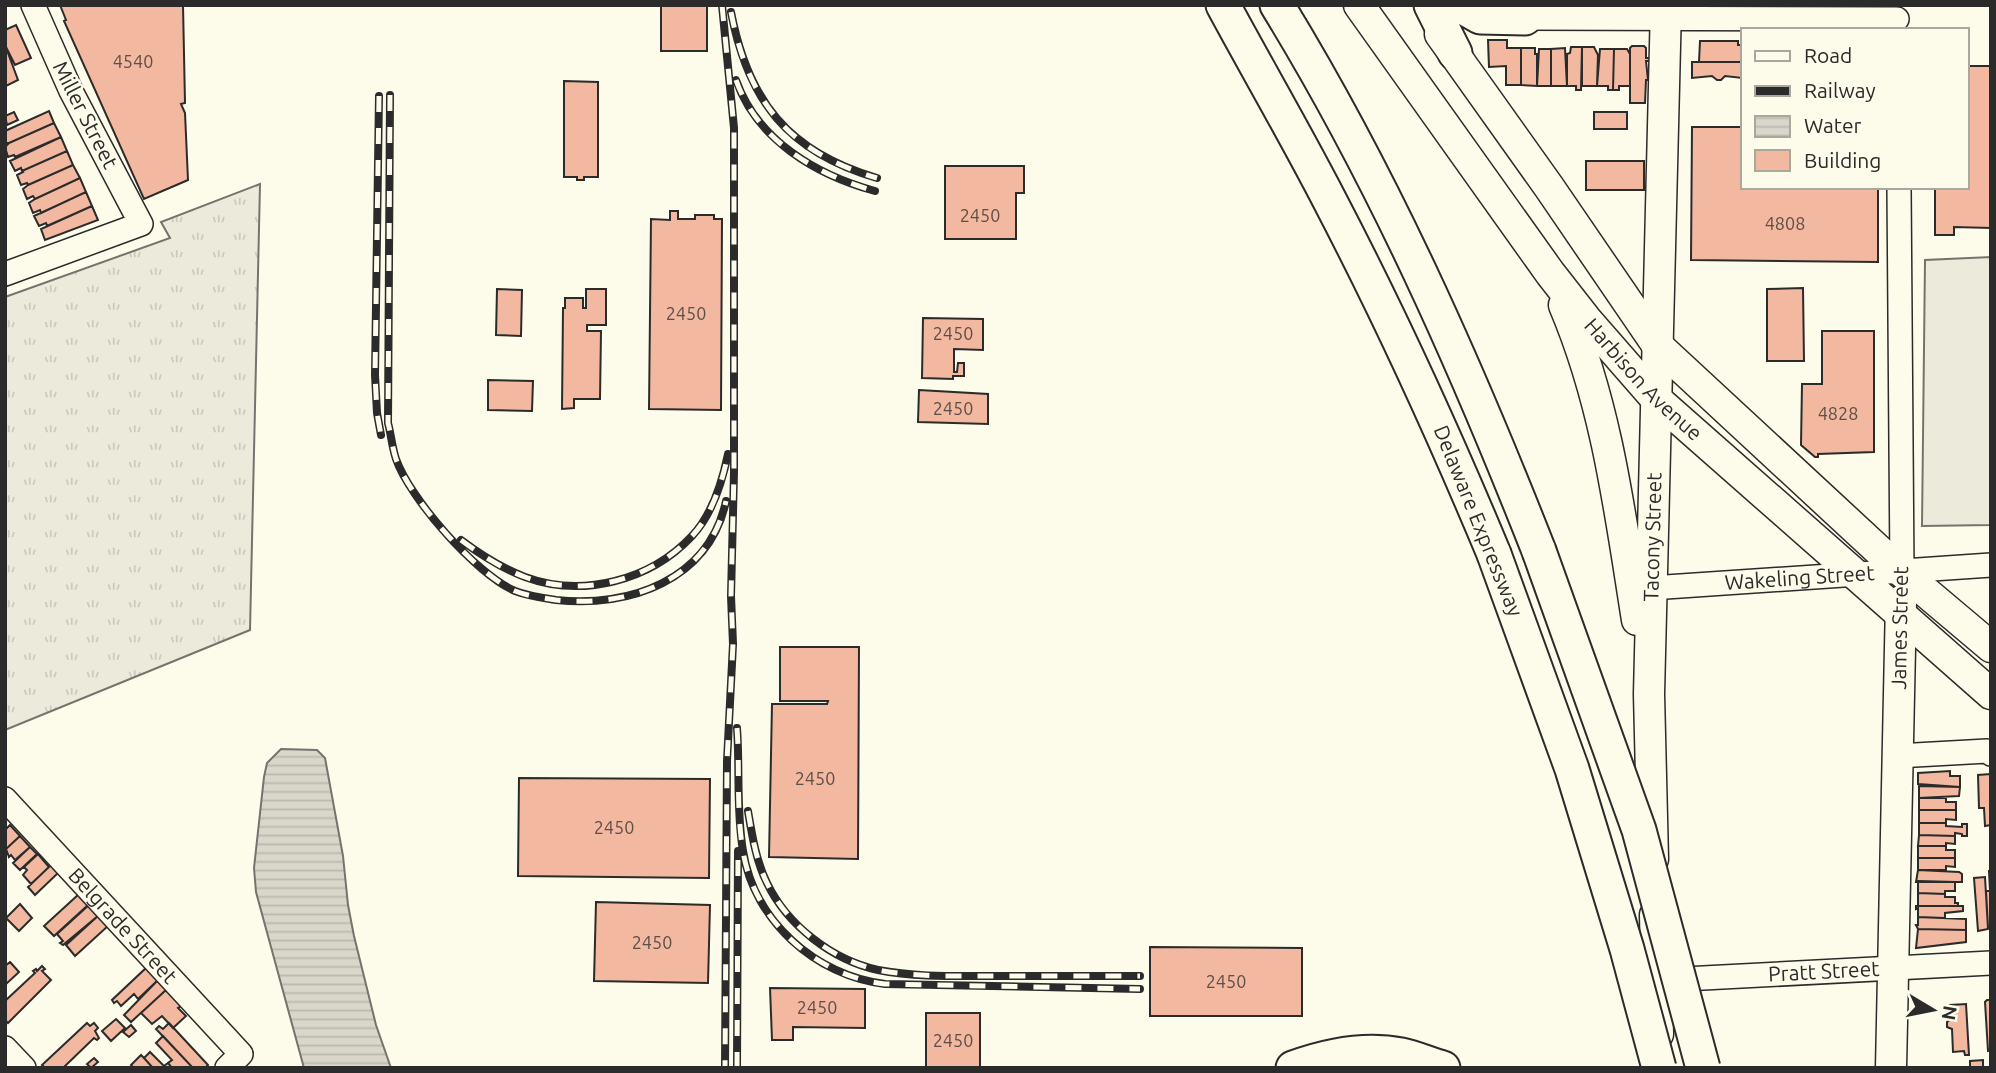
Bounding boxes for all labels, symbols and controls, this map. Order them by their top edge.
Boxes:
legend [1741,28,1968,189]
text: Road [1804,43,1852,67]
house number: 4540 [113,51,153,71]
street label: Miller Street [49,57,123,172]
text: Railway [1804,78,1876,102]
text: Water [1804,113,1862,137]
text: Building [1804,148,1881,172]
house number: 2450 [960,205,1000,225]
house number: 4808 [1765,213,1805,233]
house number: 2450 [666,303,706,323]
street label: Harbison Avenue [1580,313,1708,445]
house number: 2450 [933,323,973,343]
house number: 2450 [933,398,973,418]
house number: 4828 [1818,403,1858,423]
street label: Delaware Expressway [1430,422,1528,620]
street label: Tacony Street [1638,472,1665,602]
street label: Wakeling Street [1724,560,1875,594]
street label: James Street [1886,566,1912,690]
house number: 2450 [795,768,835,788]
house number: 2450 [594,817,634,837]
street label: Belgrade Street [64,863,183,988]
house number: 2450 [632,932,672,952]
street label: Pratt Street [1768,956,1880,986]
house number: 2450 [1206,971,1246,991]
north arrow [1898,975,1968,1045]
house number: 2450 [797,997,837,1017]
text: N [1938,1004,1962,1022]
house number: 2450 [933,1030,973,1050]

